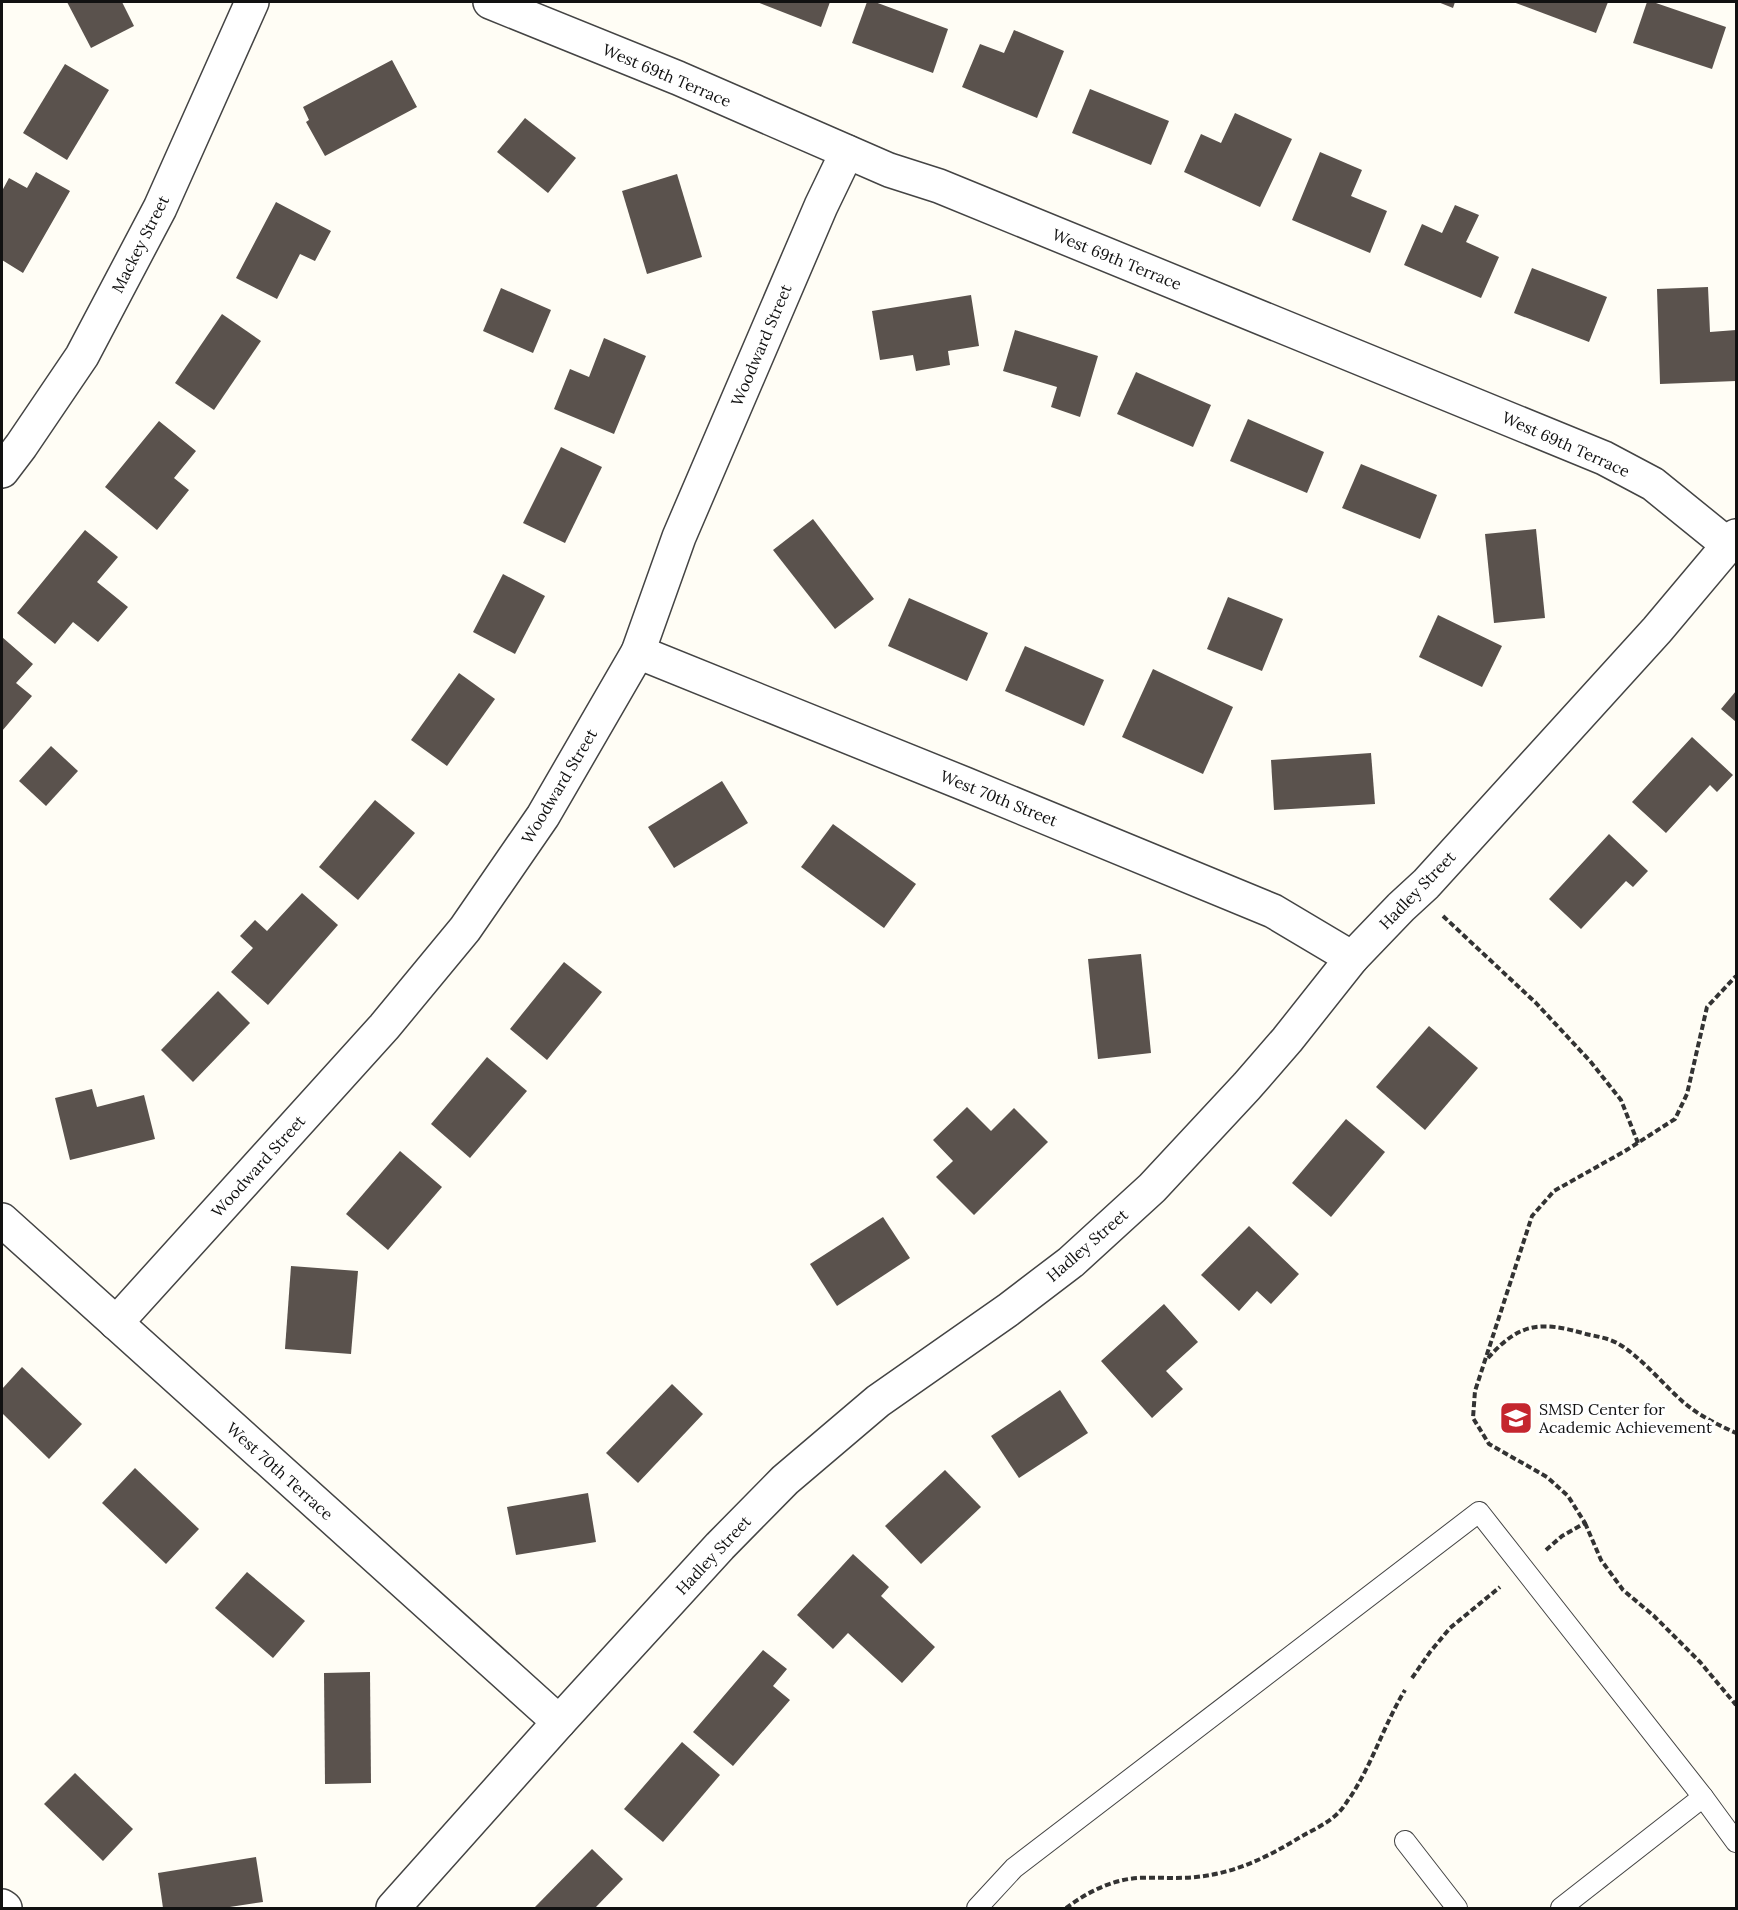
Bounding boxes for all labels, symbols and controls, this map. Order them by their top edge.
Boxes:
street label: West 69th Terrace [600,39,734,111]
street label: Mackey Street [107,191,173,296]
street label: West 69th Terrace [1050,224,1185,294]
street label: Woodward Street [726,280,796,409]
street label: West 69th Terrace [1499,407,1633,481]
street label: Woodward Street [517,724,602,847]
street label: West 70th Street [938,765,1061,831]
street label: Hadley Street [1375,846,1460,933]
street label: Woodward Street [207,1110,310,1221]
street label: Hadley Street [1042,1204,1132,1286]
place label: SMSD Center for Academic Achievement [1538,1399,1713,1437]
school or university icon: SMSD Center for Academic Achievement [1498,1400,1534,1436]
street label: West 70th Terrace [223,1418,338,1524]
street label: Hadley Street [671,1511,755,1599]

